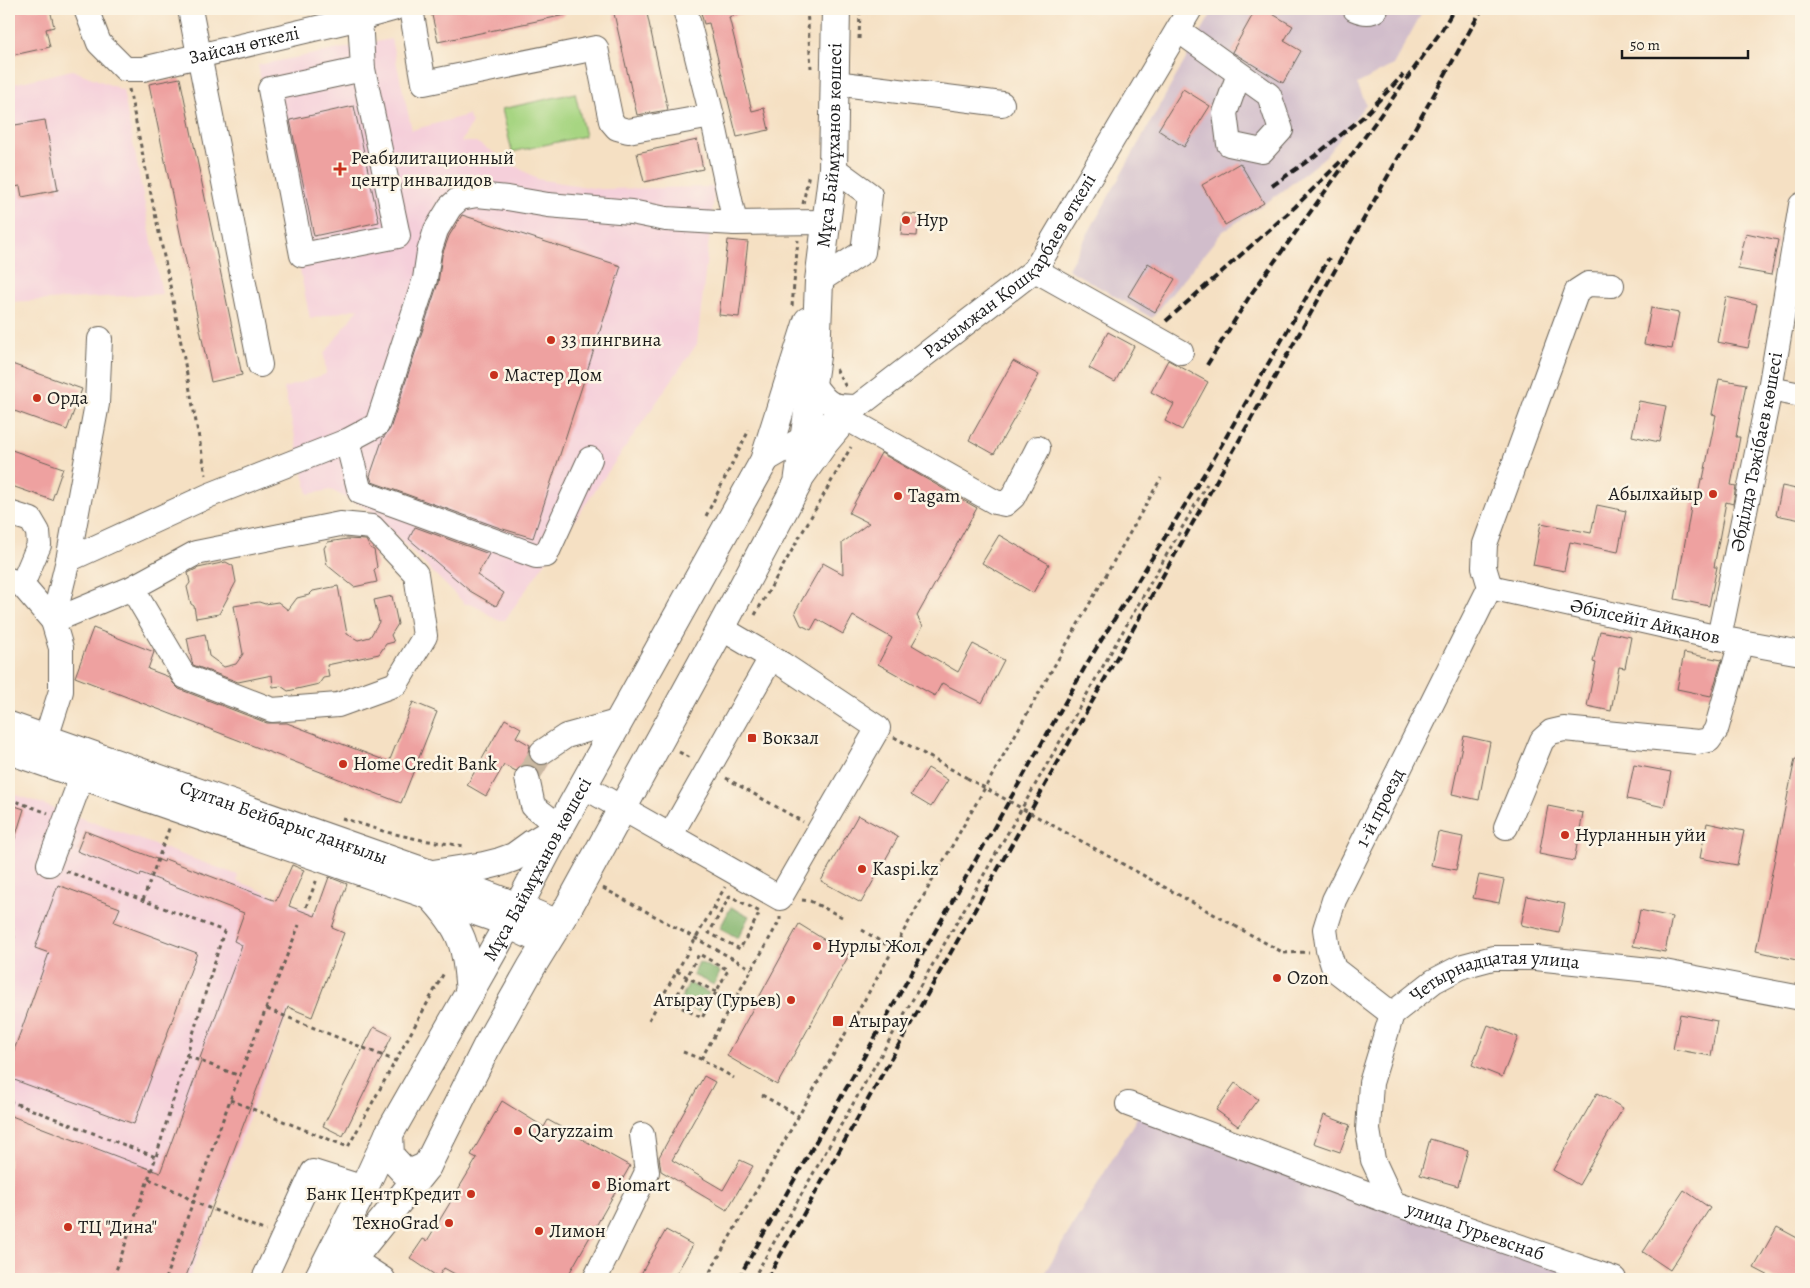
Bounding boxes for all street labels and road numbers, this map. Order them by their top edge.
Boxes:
street label: Зайсан өткелі [186,20,302,71]
street label: Мұса Баймұханов көшесі [810,42,848,249]
street label: Рахымжан Қошқарбаев өткелі [918,169,1102,365]
street label: Әбділдә Тәжібаев көшесі [1724,350,1789,554]
street label: Әбілсейіт Айқанов [1568,592,1723,651]
street label: 1-й проезд [1349,764,1411,852]
street label: Мұса Баймұханов көшесі [477,773,598,966]
street label: Сұлтан Бейбарыс даңғылы [176,774,391,871]
street label: Четырнадцатая улица [1404,945,1581,1008]
street label: улица Гурьевснаб [1402,1195,1548,1267]

